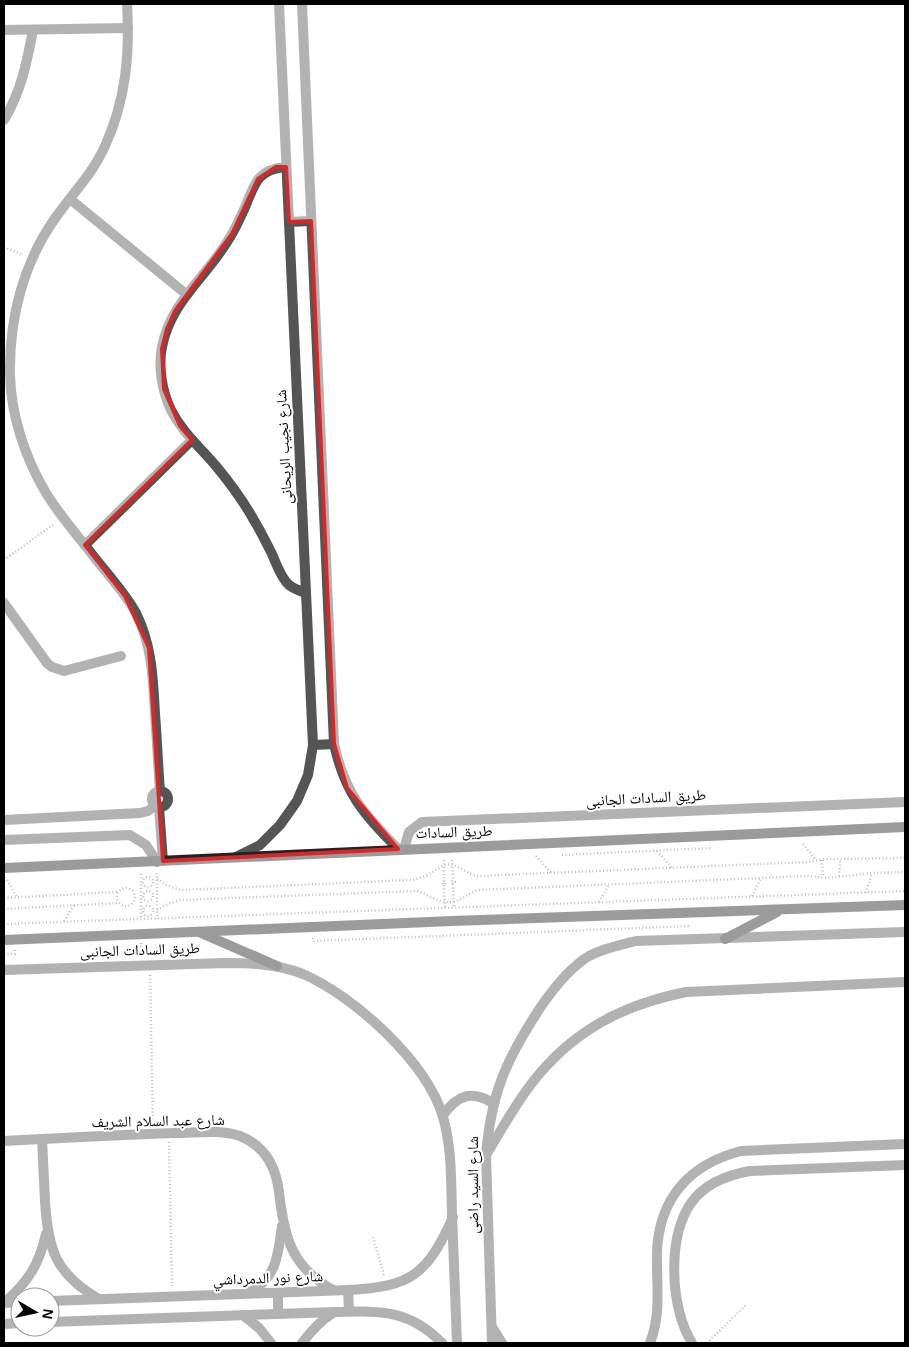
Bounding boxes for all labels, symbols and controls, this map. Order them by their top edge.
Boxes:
street label: شارع نجيب الريحانى [272,389,297,505]
street label: طريق السادات الجانبى [585,786,707,811]
street label: طريق السادات [415,822,493,843]
street label: طريق السادات الجانبى [80,939,201,962]
street label: شارع عبد السلام الشريف [91,1111,225,1132]
street label: شارع السيد راضى [464,1136,483,1234]
street label: شارع نور الدمرداشي [212,1267,324,1292]
north arrow [10,1287,60,1337]
text: N [39,1308,57,1320]

